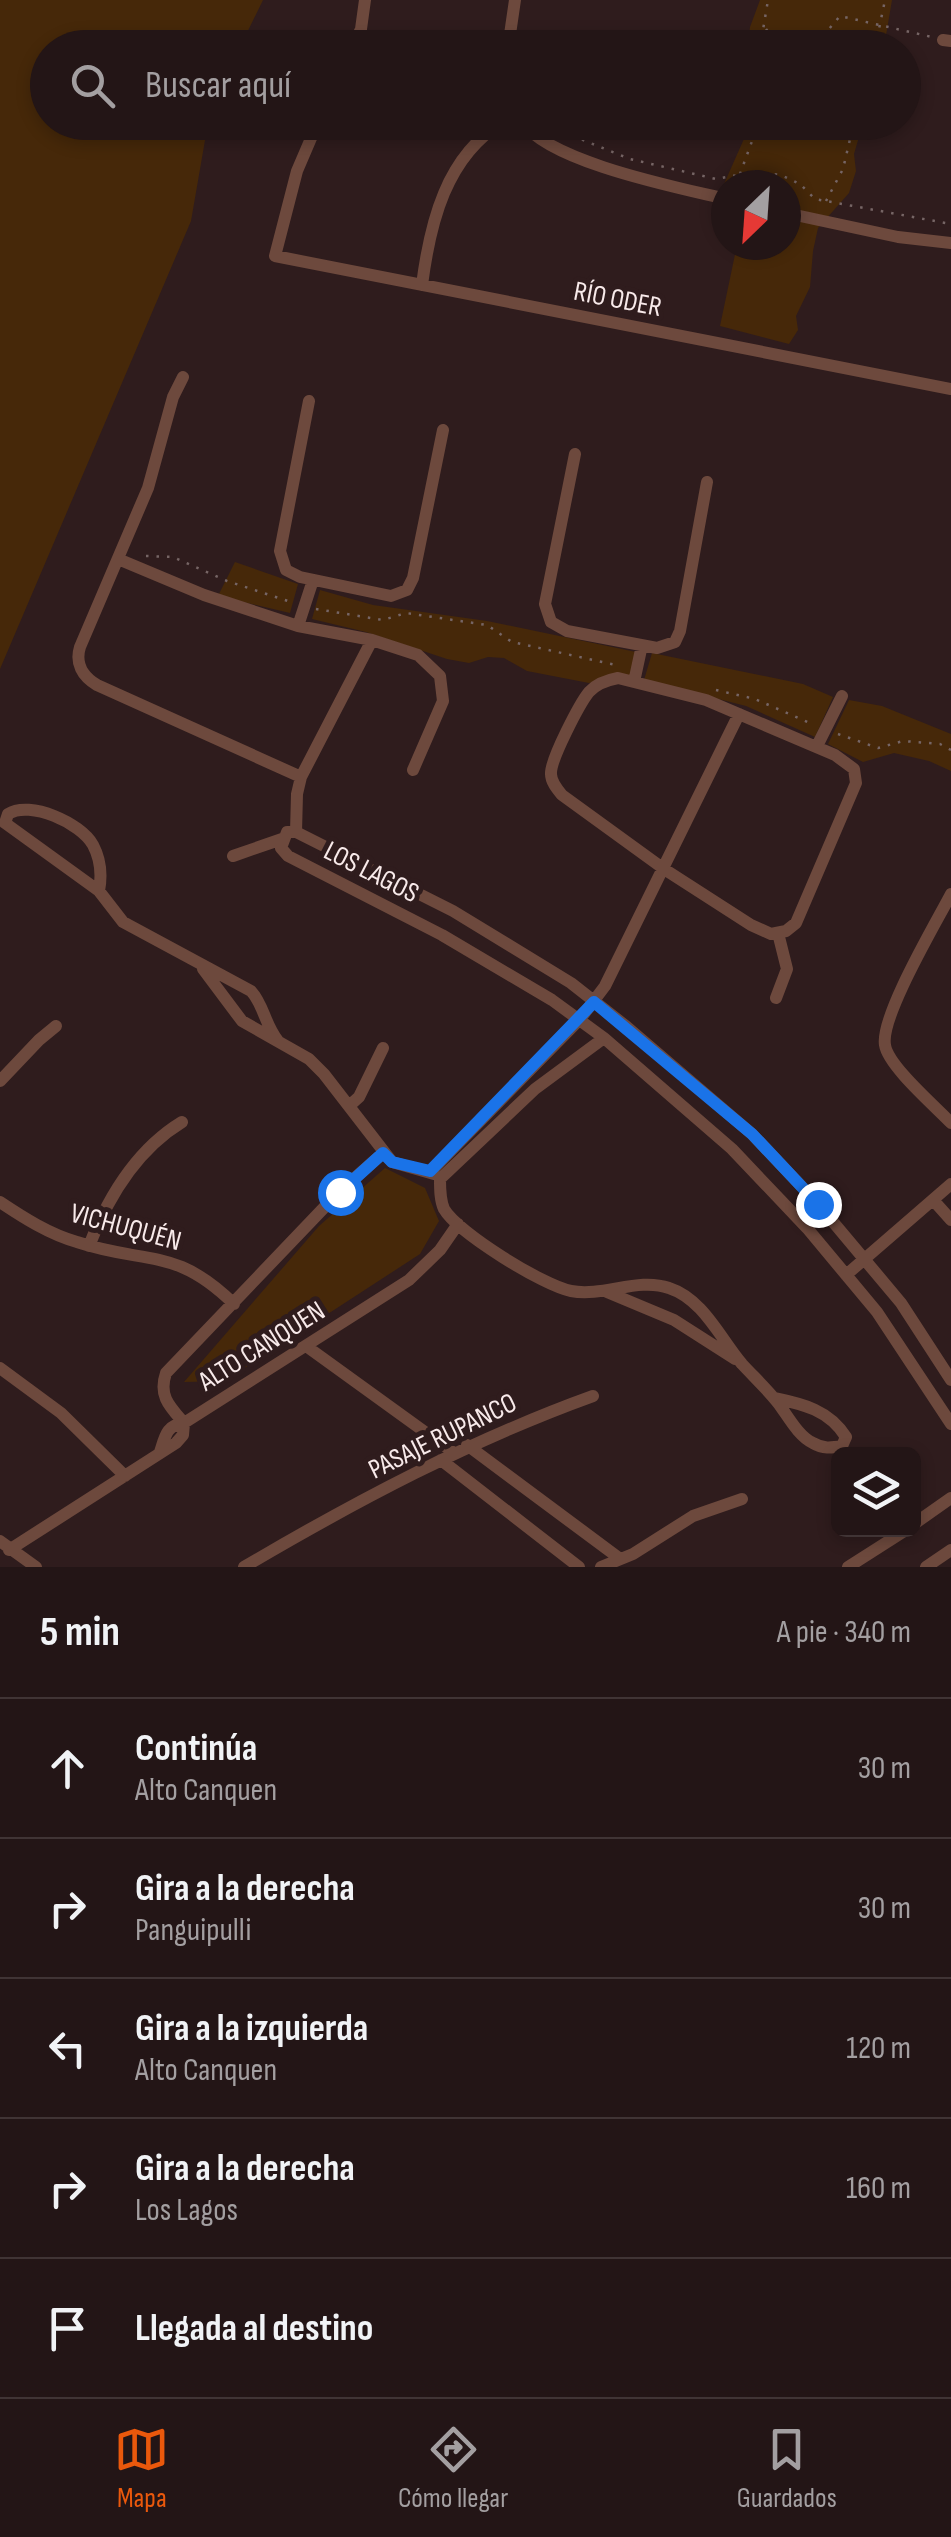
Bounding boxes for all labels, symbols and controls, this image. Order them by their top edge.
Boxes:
search box [30,30,921,140]
icon: search [65,58,120,113]
text: Buscar aquí [145,63,291,108]
north arrow [711,170,801,260]
street label: RÍO ODER [571,275,665,324]
street label: LOS LAGOS [318,834,424,910]
route start [318,1170,364,1216]
route end [796,1182,842,1228]
street label: VICHUQUÉN [67,1197,185,1258]
street label: ALTO CANQUEN [192,1294,331,1399]
street label: PASAJE RUPANCO [363,1386,522,1486]
map controls [831,1447,921,1537]
button: layers [831,1447,921,1537]
text: 5 min [40,1607,120,1658]
text: A pie · 340 m [777,1613,911,1652]
text: Continúa [135,1726,257,1771]
icon: ahead [40,1741,95,1796]
text: 30 m [858,1749,911,1788]
text: Alto Canquen [135,1771,277,1810]
text: Gira a la derecha [135,1866,355,1911]
icon: right [40,1881,95,1936]
text: 30 m [858,1889,911,1928]
text: Panguipulli [135,1911,251,1950]
text: Gira a la izquierda [135,2006,368,2051]
icon: left [40,2021,95,2076]
text: 120 m [846,2029,911,2068]
text: Alto Canquen [135,2051,277,2090]
text: Gira a la derecha [135,2146,355,2191]
icon: right [40,2161,95,2216]
text: 160 m [846,2169,911,2208]
text: Los Lagos [135,2191,238,2230]
icon: arrive [40,2301,95,2356]
text: Llegada al destino [135,2306,373,2351]
tab: Mapa [114,2422,169,2515]
tab: Cómo llegar [398,2422,508,2515]
tab: Guardados [737,2422,837,2515]

